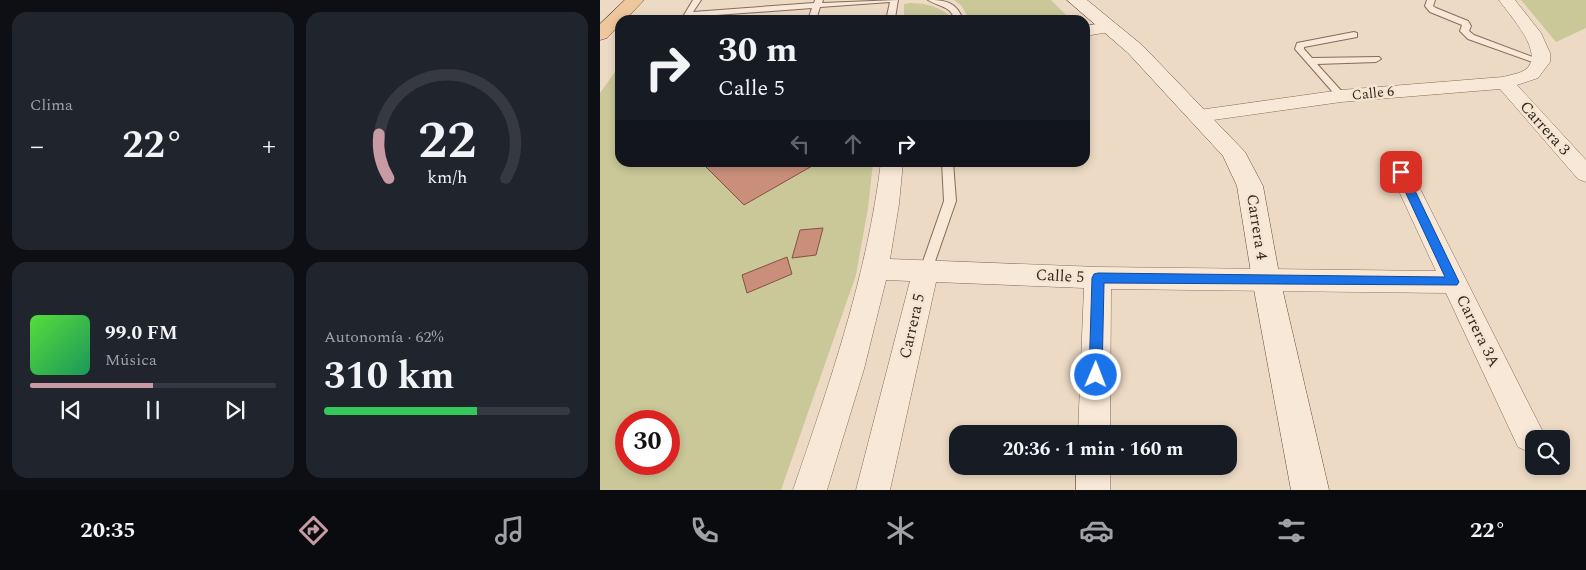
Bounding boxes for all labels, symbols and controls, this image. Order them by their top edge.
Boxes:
text: 30 m [718,24,798,77]
icon: right [635,35,700,100]
text: Calle 5 [718,72,785,105]
street label: Calle 6 [1351,80,1395,106]
text: Clima [30,93,73,117]
street label: Carrera 3 [1514,95,1576,161]
text: 22 [418,102,476,181]
text: 22° [122,117,184,175]
text: − [30,125,44,168]
text: + [262,125,276,168]
icon: left [786,130,814,158]
icon: ahead [839,130,867,158]
icon: right [892,130,920,158]
pin [1380,151,1422,193]
icon: arrive [1387,158,1415,186]
text: km/h [427,164,467,191]
street label: Carrera 4 [1240,192,1274,262]
street label: Calle 5 [1035,263,1085,289]
street label: Carrera 5 [893,291,931,361]
street label: Carrera 3A [1450,291,1506,371]
text: 99.0 FM [105,319,178,348]
text: Autonomía · 62% [324,325,443,349]
text: Música [105,348,157,372]
text: 310 km [324,348,455,406]
position arrow [1069,348,1121,400]
icon: previous [57,396,85,424]
icon: pause [139,396,167,424]
icon: next [221,396,249,424]
speed limit sign: 30 [615,410,680,475]
map controls [1525,430,1570,475]
button: search [1525,430,1570,475]
text: 20:36 · 1 min · 160 m [1003,435,1183,464]
icon: directions [296,513,331,548]
icon: music [492,513,527,548]
icon: phone [687,513,722,548]
icon: climate [883,513,918,548]
icon: car [1079,513,1114,548]
icon: filters [1274,513,1309,548]
text: 20:35 [80,514,136,547]
text: 22° [1470,514,1506,547]

